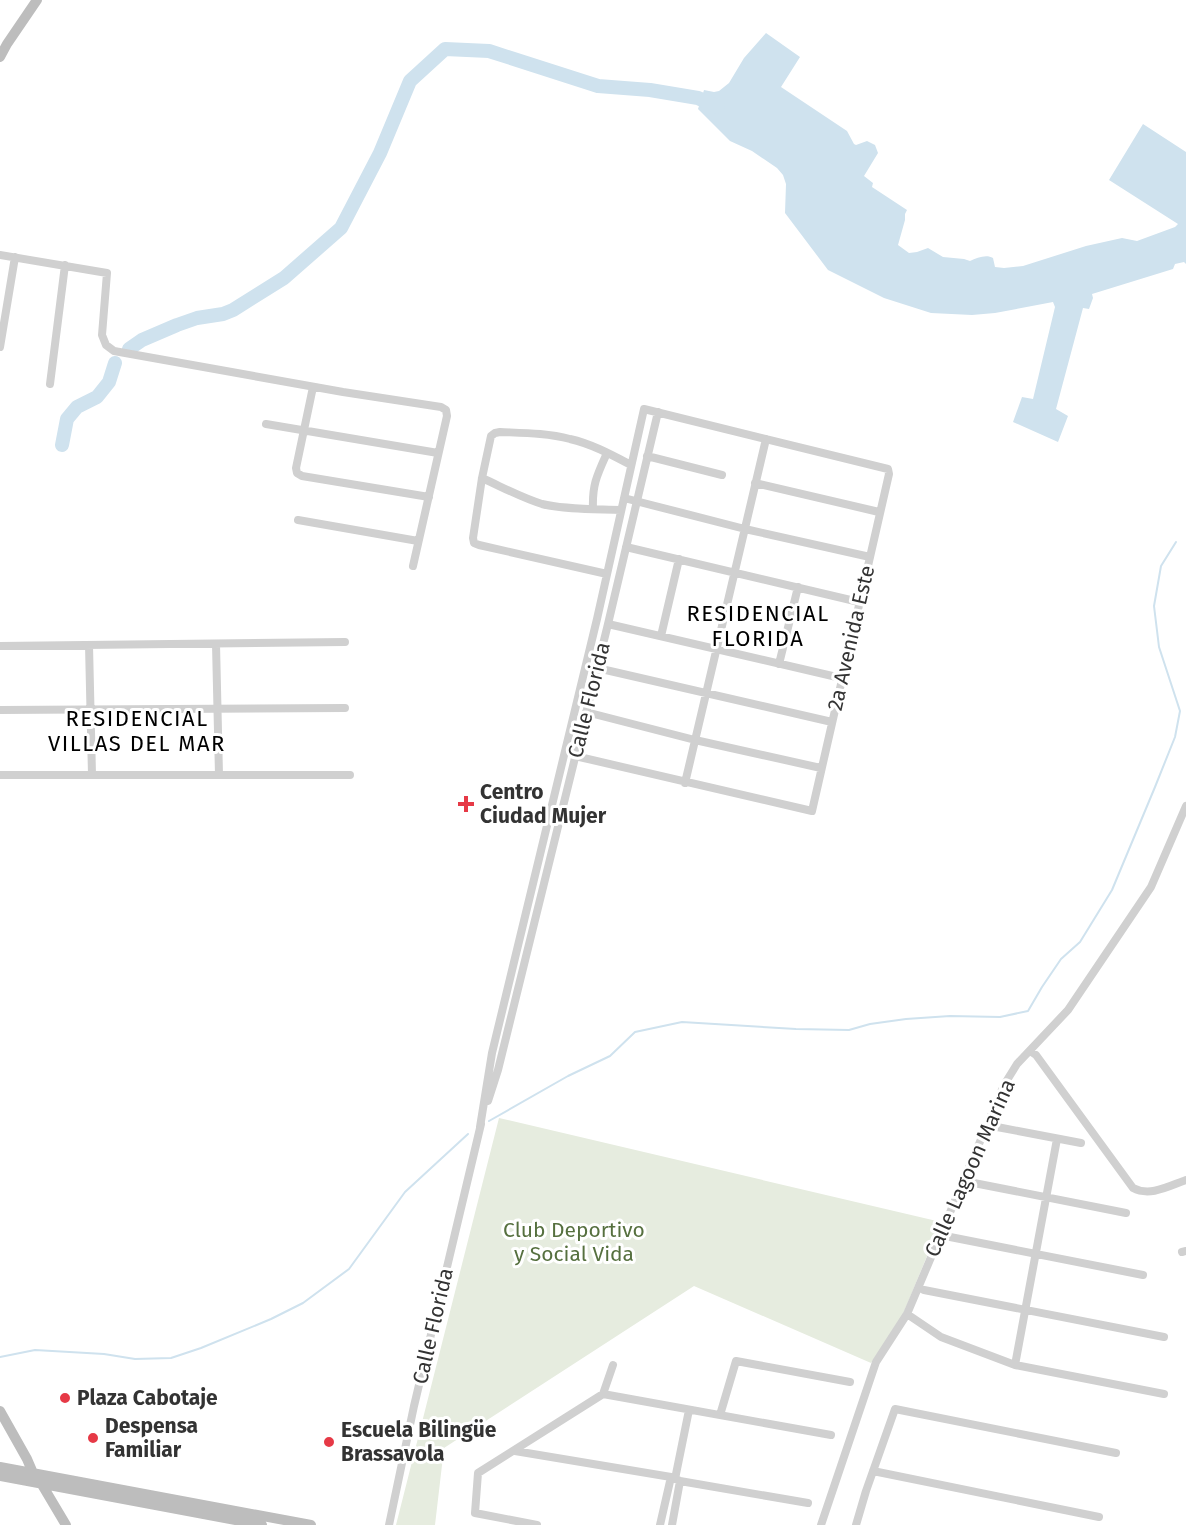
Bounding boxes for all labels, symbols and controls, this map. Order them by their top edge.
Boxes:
street label: 2a Avenida Este [822,563,880,713]
district label: RESIDENCIAL FLORIDA [686,600,830,652]
street label: Calle Florida [562,639,616,761]
district label: RESIDENCIAL VILLAS DEL MAR [48,705,226,757]
place label: Centro Ciudad Mujer [480,779,607,829]
marker: Centro Ciudad Mujer [457,795,475,813]
street label: Calle Lagoon Marina [919,1075,1021,1261]
park label: Club Deportivo y Social Vida [503,1217,645,1267]
street label: Calle Florida [407,1265,459,1387]
place label: Plaza Cabotaje [77,1385,218,1411]
marker: Plaza Cabotaje [58,1391,72,1405]
place label: Despensa Familiar [105,1413,198,1463]
place label: Escuela Bilingüe Brassavola [341,1417,497,1467]
marker: Despensa Familiar [86,1431,100,1445]
marker: Escuela Bilingüe Brassavola [322,1435,336,1449]

